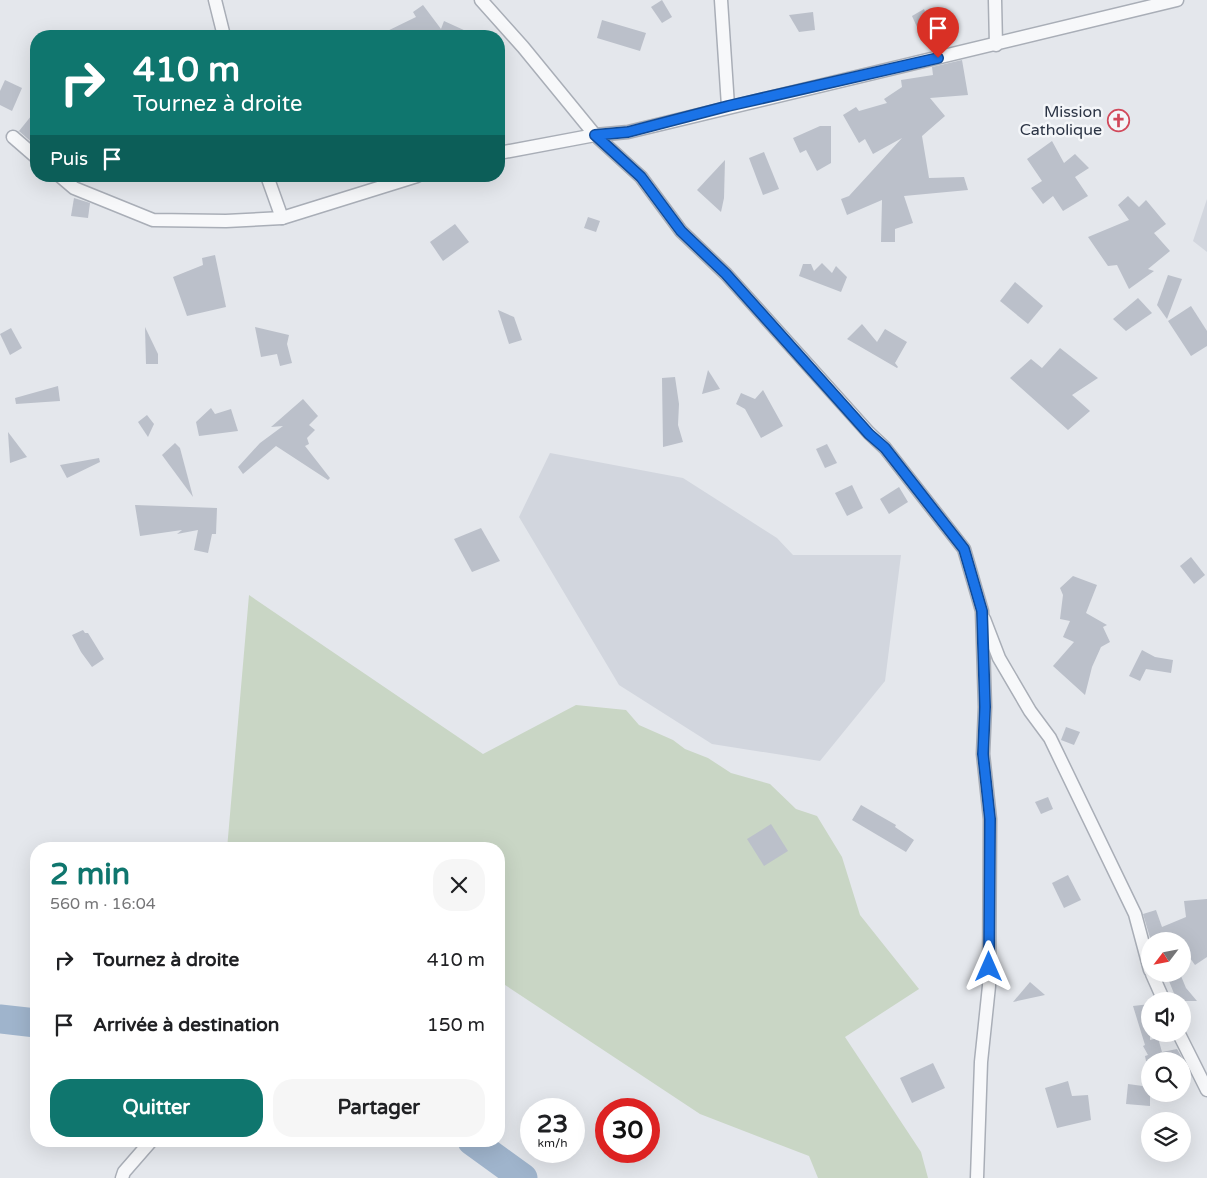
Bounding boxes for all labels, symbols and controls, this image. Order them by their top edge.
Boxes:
pin [917,7,959,58]
icon: arrive [924,14,952,42]
text: 410 m [133,49,240,91]
icon: right [50,50,115,115]
text: Tournez à droite [133,91,302,117]
place label: Mission Catholique [1020,102,1102,140]
church icon: Mission Catholique [1106,108,1130,132]
icon: arrive [98,145,126,173]
text: Puis [50,148,88,170]
text: 2 min [50,856,130,893]
button: close [433,859,485,911]
text: 560 m · 16:04 [50,894,156,914]
north arrow [1141,932,1191,982]
map controls [1141,932,1191,1162]
position arrow [962,940,1014,992]
icon: right [50,946,78,974]
text: Tournez à droite [93,949,239,971]
text: 410 m [427,949,485,971]
button: sound [1141,992,1191,1042]
icon: arrive [50,1011,78,1039]
text: Arrivée à destination [93,1014,279,1036]
text: 150 m [427,1014,485,1036]
button: search [1141,1052,1191,1102]
button: Quitter [50,1079,263,1137]
button: Partager [273,1079,485,1137]
speed limit sign: 30 [595,1098,660,1163]
text: 23 [537,1109,568,1139]
button: layers [1141,1112,1191,1162]
text: km/h [537,1136,568,1150]

